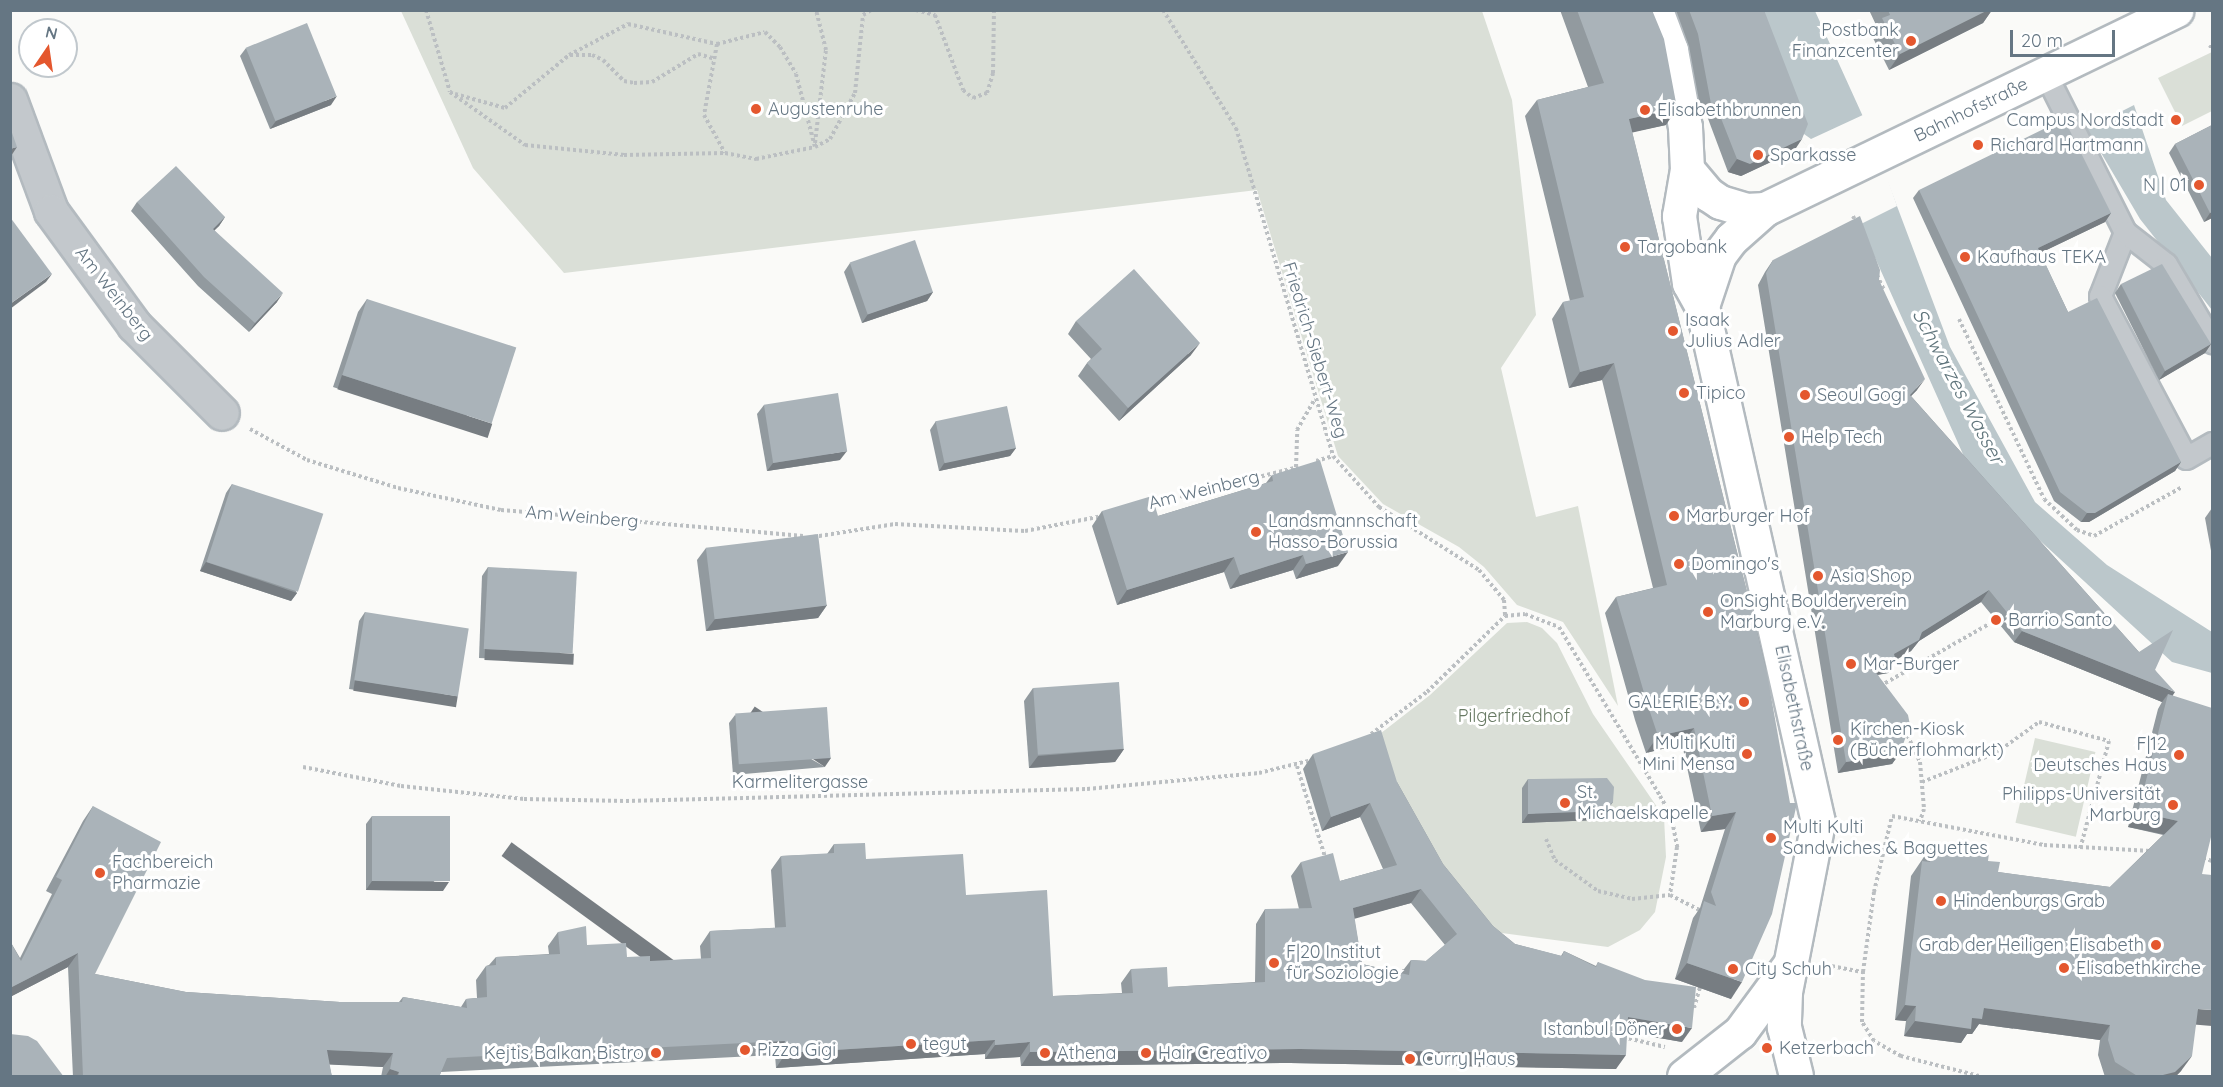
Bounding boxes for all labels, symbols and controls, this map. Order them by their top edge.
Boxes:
north arrow [18,18,78,78]
scale bar [2013,18,2118,56]
place label: Postbank Finanzcenter [1792,20,1899,63]
text: N [44,21,60,43]
text: 20 m [2021,29,2063,52]
marker: Postbank Finanzcenter [1904,34,1918,48]
street label: Bahnhofstraße [1911,73,2031,147]
place label: Augustenruhe [768,98,883,120]
place label: Elisabethbrunnen [1657,99,1802,121]
marker: Augustenruhe [749,102,763,116]
marker: Elisabethbrunnen [1638,103,1652,117]
place label: Campus Nordstadt [2007,109,2164,131]
marker: Campus Nordstadt [2169,113,2183,127]
place label: Richard Hartmann [1990,134,2144,156]
marker: Richard Hartmann [1971,138,1985,152]
place label: Sparkasse [1770,144,1856,166]
marker: Sparkasse [1751,148,1765,162]
place label: N | 01 [2143,174,2187,196]
marker: N | 01 [2192,178,2206,192]
place label: Targobank [1637,236,1727,258]
marker: Targobank [1618,240,1632,254]
street label: Am Weinberg [71,243,157,345]
place label: Kaufhaus TEKA [1977,246,2106,268]
marker: Kaufhaus TEKA [1958,250,1972,264]
street label: Friedrich-Siebert-Weg [1278,259,1352,441]
water label: Schwarzes Wasser [1908,304,2010,468]
place label: Isaak Julius Adler [1685,310,1781,352]
marker: Isaak Julius Adler [1666,324,1680,338]
place label: Tipico [1696,382,1746,404]
place label: Seoul Gogi [1817,384,1906,406]
marker: Tipico [1677,386,1691,400]
marker: Seoul Gogi [1798,388,1812,402]
place label: Help Tech [1801,426,1883,448]
marker: Help Tech [1782,430,1796,444]
street label: Am Weinberg [1146,466,1262,514]
street label: Am Weinberg [525,501,639,533]
place label: Marburger Hof [1686,505,1810,527]
marker: Marburger Hof [1667,509,1681,523]
place label: Landsmannschaft Hasso-Borussia [1268,511,1418,554]
marker: Landsmannschaft Hasso-Borussia [1249,525,1263,539]
place label: Domingo's [1691,553,1779,575]
marker: Domingo's [1672,557,1686,571]
place label: Asia Shop [1830,565,1912,587]
marker: Asia Shop [1811,569,1825,583]
place label: OnSight Boulderverein Marburg e.V. [1720,591,1907,634]
marker: OnSight Boulderverein Marburg e.V. [1701,605,1715,619]
place label: Barrio Santo [2008,609,2112,631]
marker: Barrio Santo [1989,613,2003,627]
street label: Elisabethstraße [1770,643,1818,773]
place label: Mar-Burger [1863,653,1959,675]
marker: Mar-Burger [1844,657,1858,671]
place label: GALERIE B.Y. [1628,691,1732,713]
marker: GALERIE B.Y. [1737,695,1751,709]
park label: Pilgerfriedhof [1458,705,1570,727]
place label: Kirchen-Kiosk (Bücherflohmarkt) [1850,719,2004,762]
place label: Multi Kulti Mini Mensa [1642,733,1735,776]
marker: Kirchen-Kiosk (Bücherflohmarkt) [1831,733,1845,747]
place label: F|12 Deutsches Haus [2033,734,2167,777]
marker: Multi Kulti Mini Mensa [1740,747,1754,761]
marker: F|12 Deutsches Haus [2172,748,2186,762]
street label: Karmelitergasse [732,771,868,793]
place label: St. Michaelskapelle [1577,782,1709,824]
place label: Philipps-Universität Marburg [2002,784,2161,826]
marker: St. Michaelskapelle [1558,796,1572,810]
marker: Philipps-Universität Marburg [2166,798,2180,812]
place label: Multi Kulti Sandwiches & Baguettes [1783,817,1988,860]
marker: Multi Kulti Sandwiches & Baguettes [1764,831,1778,845]
place label: Fachbereich Pharmazie [112,852,213,894]
marker: Fachbereich Pharmazie [93,866,107,880]
place label: Hindenburgs Grab [1953,890,2105,912]
marker: Hindenburgs Grab [1934,894,1948,908]
place label: Grab der Heiligen Elisabeth [1919,934,2144,956]
marker: Grab der Heiligen Elisabeth [2149,938,2163,952]
place label: F|20 Institut für Soziologie [1286,942,1399,984]
marker: F|20 Institut für Soziologie [1267,956,1281,970]
place label: Elisabethkirche [2076,957,2201,979]
place label: City Schuh [1745,958,1832,980]
marker: Elisabethkirche [2057,961,2071,975]
marker: City Schuh [1726,962,1740,976]
place label: Istanbul Döner [1543,1018,1665,1040]
marker: Istanbul Döner [1670,1022,1684,1036]
place label: tegut [923,1033,967,1055]
marker: tegut [904,1037,918,1051]
place label: Ketzerbach [1779,1037,1874,1059]
place label: Pizza Gigi [757,1039,836,1061]
marker: Ketzerbach [1760,1041,1774,1055]
place label: Kejtis Balkan Bistro [484,1042,644,1064]
place label: Athena [1057,1042,1116,1064]
place label: Hair Creativo [1158,1042,1267,1064]
marker: Pizza Gigi [738,1043,752,1057]
marker: Kejtis Balkan Bistro [649,1046,663,1060]
marker: Athena [1038,1046,1052,1060]
marker: Hair Creativo [1139,1046,1153,1060]
place label: Curry Haus [1422,1048,1515,1070]
marker: Curry Haus [1403,1052,1417,1066]

